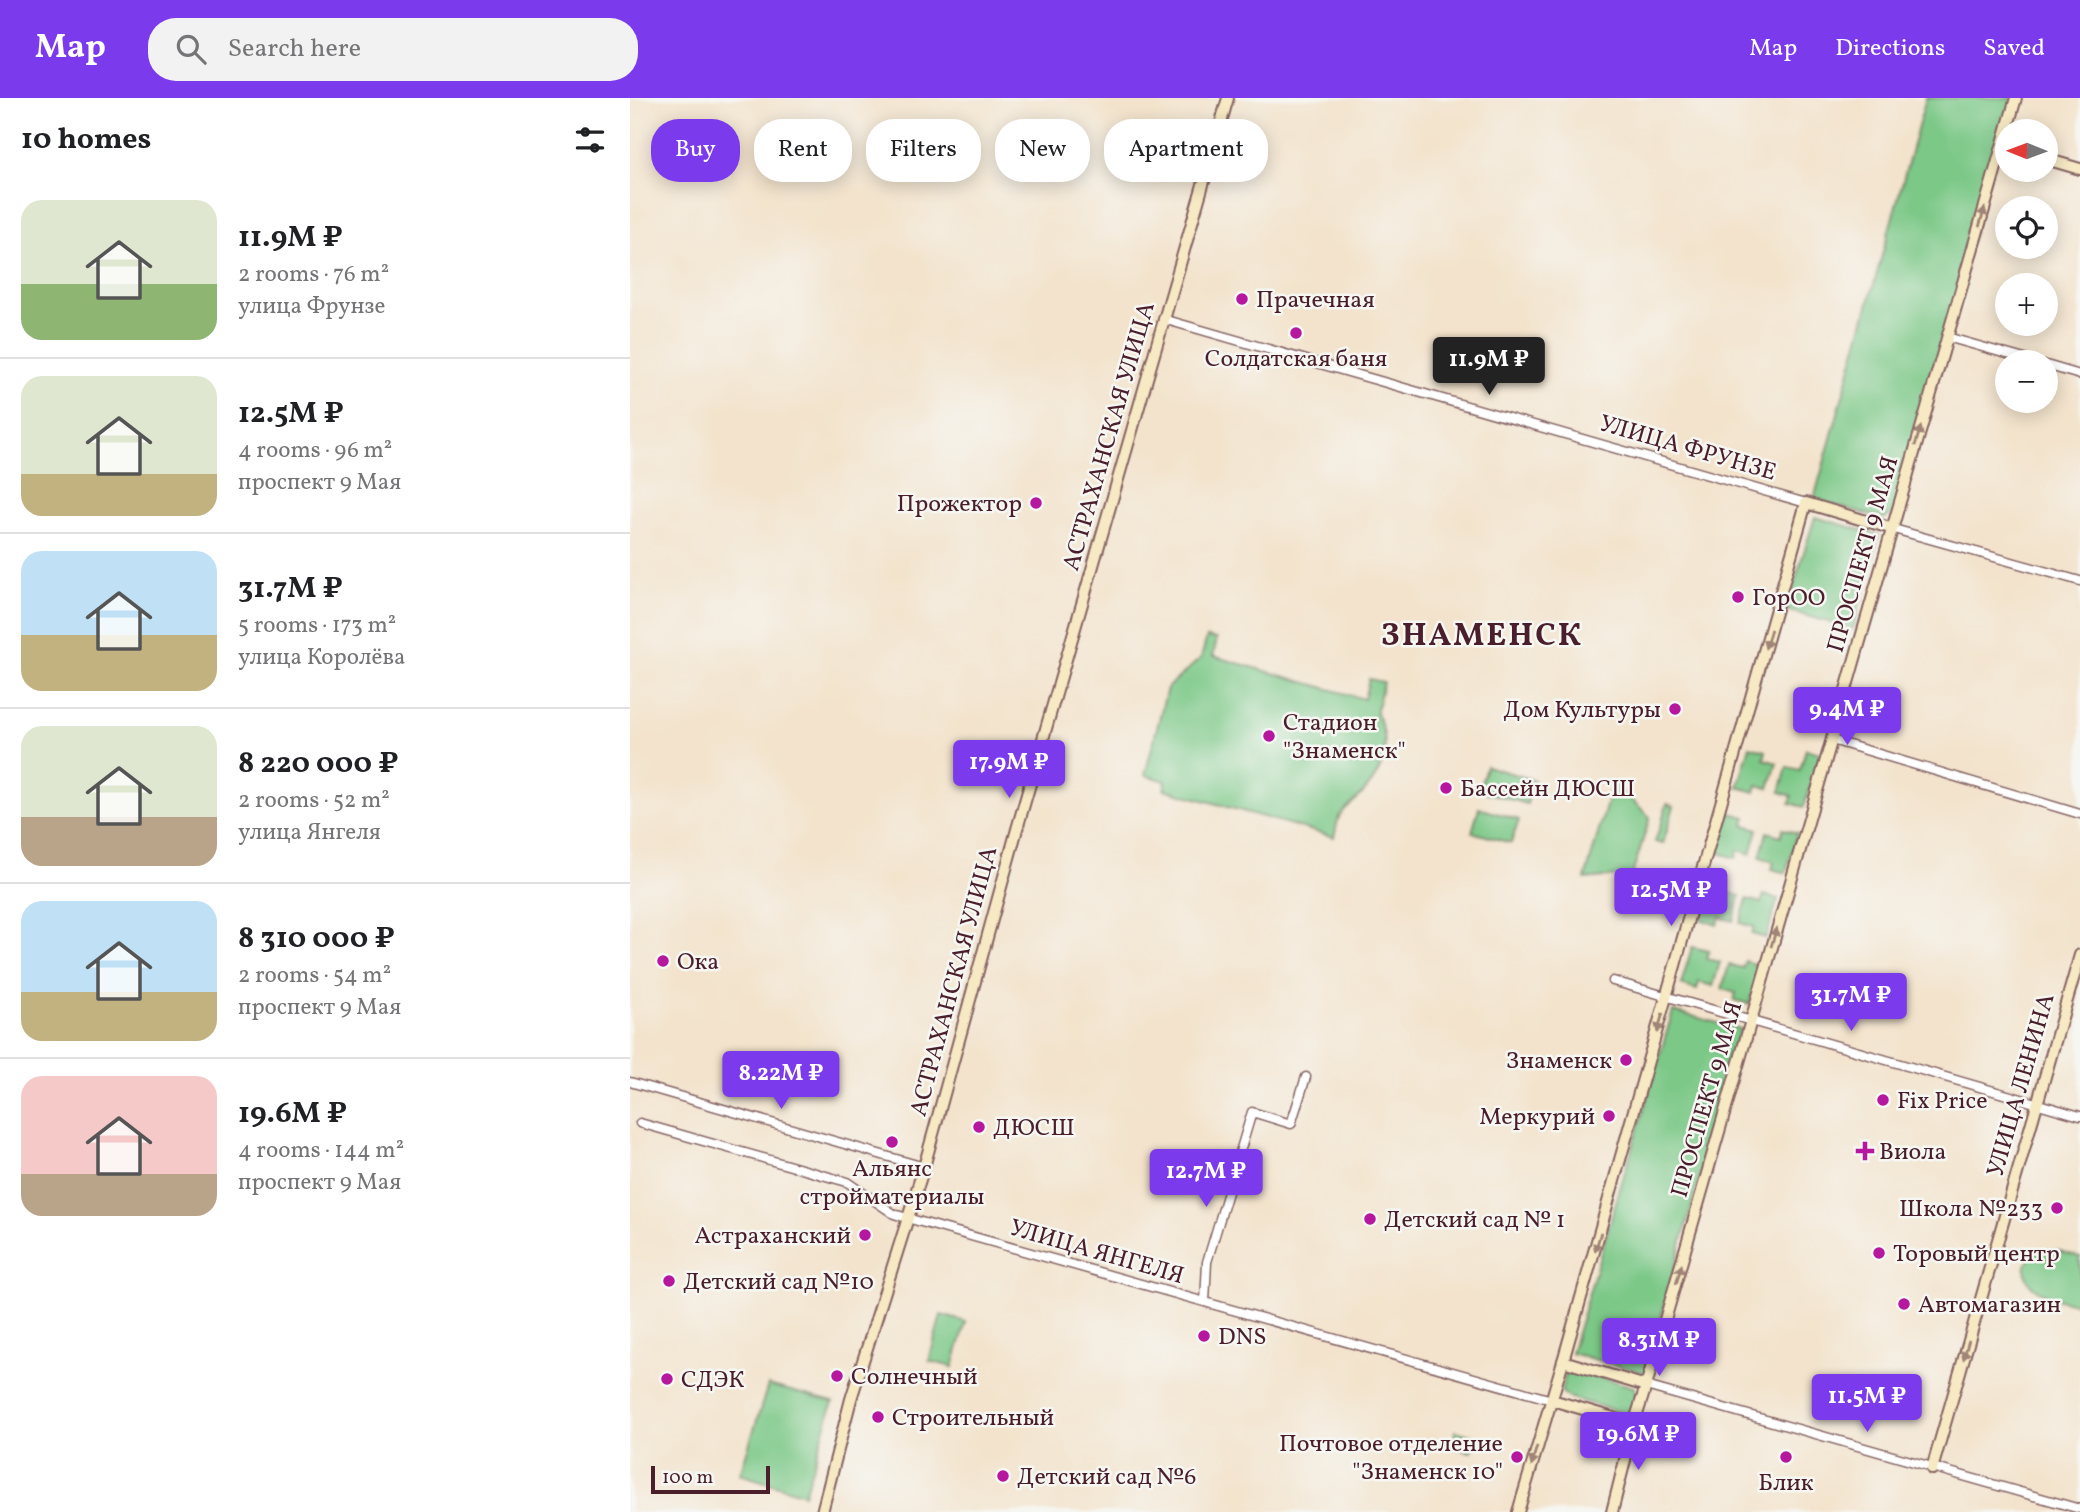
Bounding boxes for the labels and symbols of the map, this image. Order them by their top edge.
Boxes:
north arrow [1995,119,2058,182]
one-way arrow [1977,206,1987,227]
place label: Прачечная [1256,284,1375,318]
marker: Прачечная [1234,291,1250,307]
street label: АСТРАХАНСКАЯ УЛИЦА [1055,298,1165,575]
marker: Солдатская баня [1288,325,1304,341]
pin: 11.9M ₽ [1424,338,1554,397]
place label: Солдатская баня [1205,343,1387,377]
street label: УЛИЦА ФРУНЗЕ [1595,407,1780,490]
one-way arrow [1913,425,1923,446]
street label: ПРОСПЕКТ 9 МАЯ [1820,452,1908,657]
place label: Прожектор [897,488,1022,522]
marker: Прожектор [1028,495,1044,511]
place label: ГорОО [1752,582,1825,616]
marker: ГорОО [1730,589,1746,605]
district label: ЗНАМЕНСК [1381,615,1583,659]
one-way arrow [1762,628,1773,650]
pin: 9.4M ₽ [1790,688,1904,747]
place label: Дом Культуры [1503,694,1661,728]
marker: Дом Культуры [1667,701,1683,717]
place label: Стадион "Знаменск" [1283,707,1406,769]
marker: Стадион "Знаменск" [1261,728,1277,744]
pin: 17.9M ₽ [944,740,1074,800]
place label: Бассейн ДЮСШ [1460,773,1635,807]
marker: Бассейн ДЮСШ [1438,780,1454,796]
street label: АСТРАХАНСКАЯ УЛИЦА [903,843,1007,1120]
pin: 12.5M ₽ [1606,868,1736,928]
one-way arrow [1770,926,1780,947]
place label: Ока [677,946,719,980]
marker: Ока [655,953,671,969]
pin: 31.7M ₽ [1786,974,1916,1033]
street label: УЛИЦА ЛЕНИНА [1979,990,2064,1181]
street label: ПРОСПЕКТ 9 МАЯ [1664,997,1752,1202]
one-way arrow [1655,1013,1665,1034]
place label: Знаменск [1506,1045,1612,1079]
pin: 8.22M ₽ [716,1052,846,1111]
marker: Знаменск [1618,1052,1634,1068]
place label: Fix Price [1897,1085,1988,1119]
marker: Fix Price [1875,1092,1891,1108]
place label: Меркурий [1479,1101,1595,1135]
marker: Меркурий [1601,1108,1617,1124]
place label: ДЮСШ [993,1112,1075,1146]
marker: ДЮСШ [971,1119,987,1135]
marker: Альянс стройматериалы [884,1134,900,1150]
place label: Виола [1879,1136,1946,1170]
marker: Виола [1857,1143,1873,1159]
pin: 12.7M ₽ [1141,1150,1271,1209]
place label: Альянс стройматериалы [799,1153,985,1215]
place label: Школа №233 [1899,1193,2043,1227]
marker: Школа №233 [2049,1200,2065,1216]
place label: Детский сад № 1 [1384,1204,1565,1238]
marker: Детский сад № 1 [1362,1211,1378,1227]
street label: УЛИЦА ЯНГЕЛЯ [1005,1212,1188,1294]
place label: Астраханский [694,1220,851,1254]
marker: Астраханский [857,1227,873,1243]
one-way arrow [1592,1232,1602,1253]
place label: Торовый центр [1893,1238,2060,1272]
marker: Торовый центр [1871,1245,1887,1261]
one-way arrow [1674,1263,1684,1284]
place label: Детский сад №10 [683,1266,874,1300]
marker: Детский сад №10 [661,1273,677,1289]
place label: Автомагазин [1918,1289,2061,1323]
marker: Автомагазин [1896,1296,1912,1312]
pin: 8.31M ₽ [1594,1318,1724,1378]
place label: DNS [1218,1321,1267,1355]
marker: DNS [1196,1328,1212,1344]
one-way arrow [1960,1340,1971,1362]
place label: Солнечный [851,1361,978,1395]
place label: СДЭК [681,1364,745,1398]
marker: Солнечный [829,1368,845,1384]
marker: СДЭК [659,1371,675,1387]
pin: 11.5M ₽ [1802,1374,1932,1434]
place label: Строительный [892,1402,1054,1436]
marker: Строительный [870,1409,886,1425]
pin: 19.6M ₽ [1573,1412,1703,1472]
place label: Почтовое отделение "Знаменск 10" [1279,1428,1503,1490]
one-way arrow [1529,1445,1539,1466]
marker: Почтовое отделение "Знаменск 10" [1509,1449,1525,1465]
marker: Блик [1778,1449,1794,1465]
place label: Детский сад №6 [1017,1461,1196,1495]
scale bar [651,1463,770,1495]
place label: Блик [1758,1467,1814,1501]
marker: Детский сад №6 [995,1468,1011,1484]

